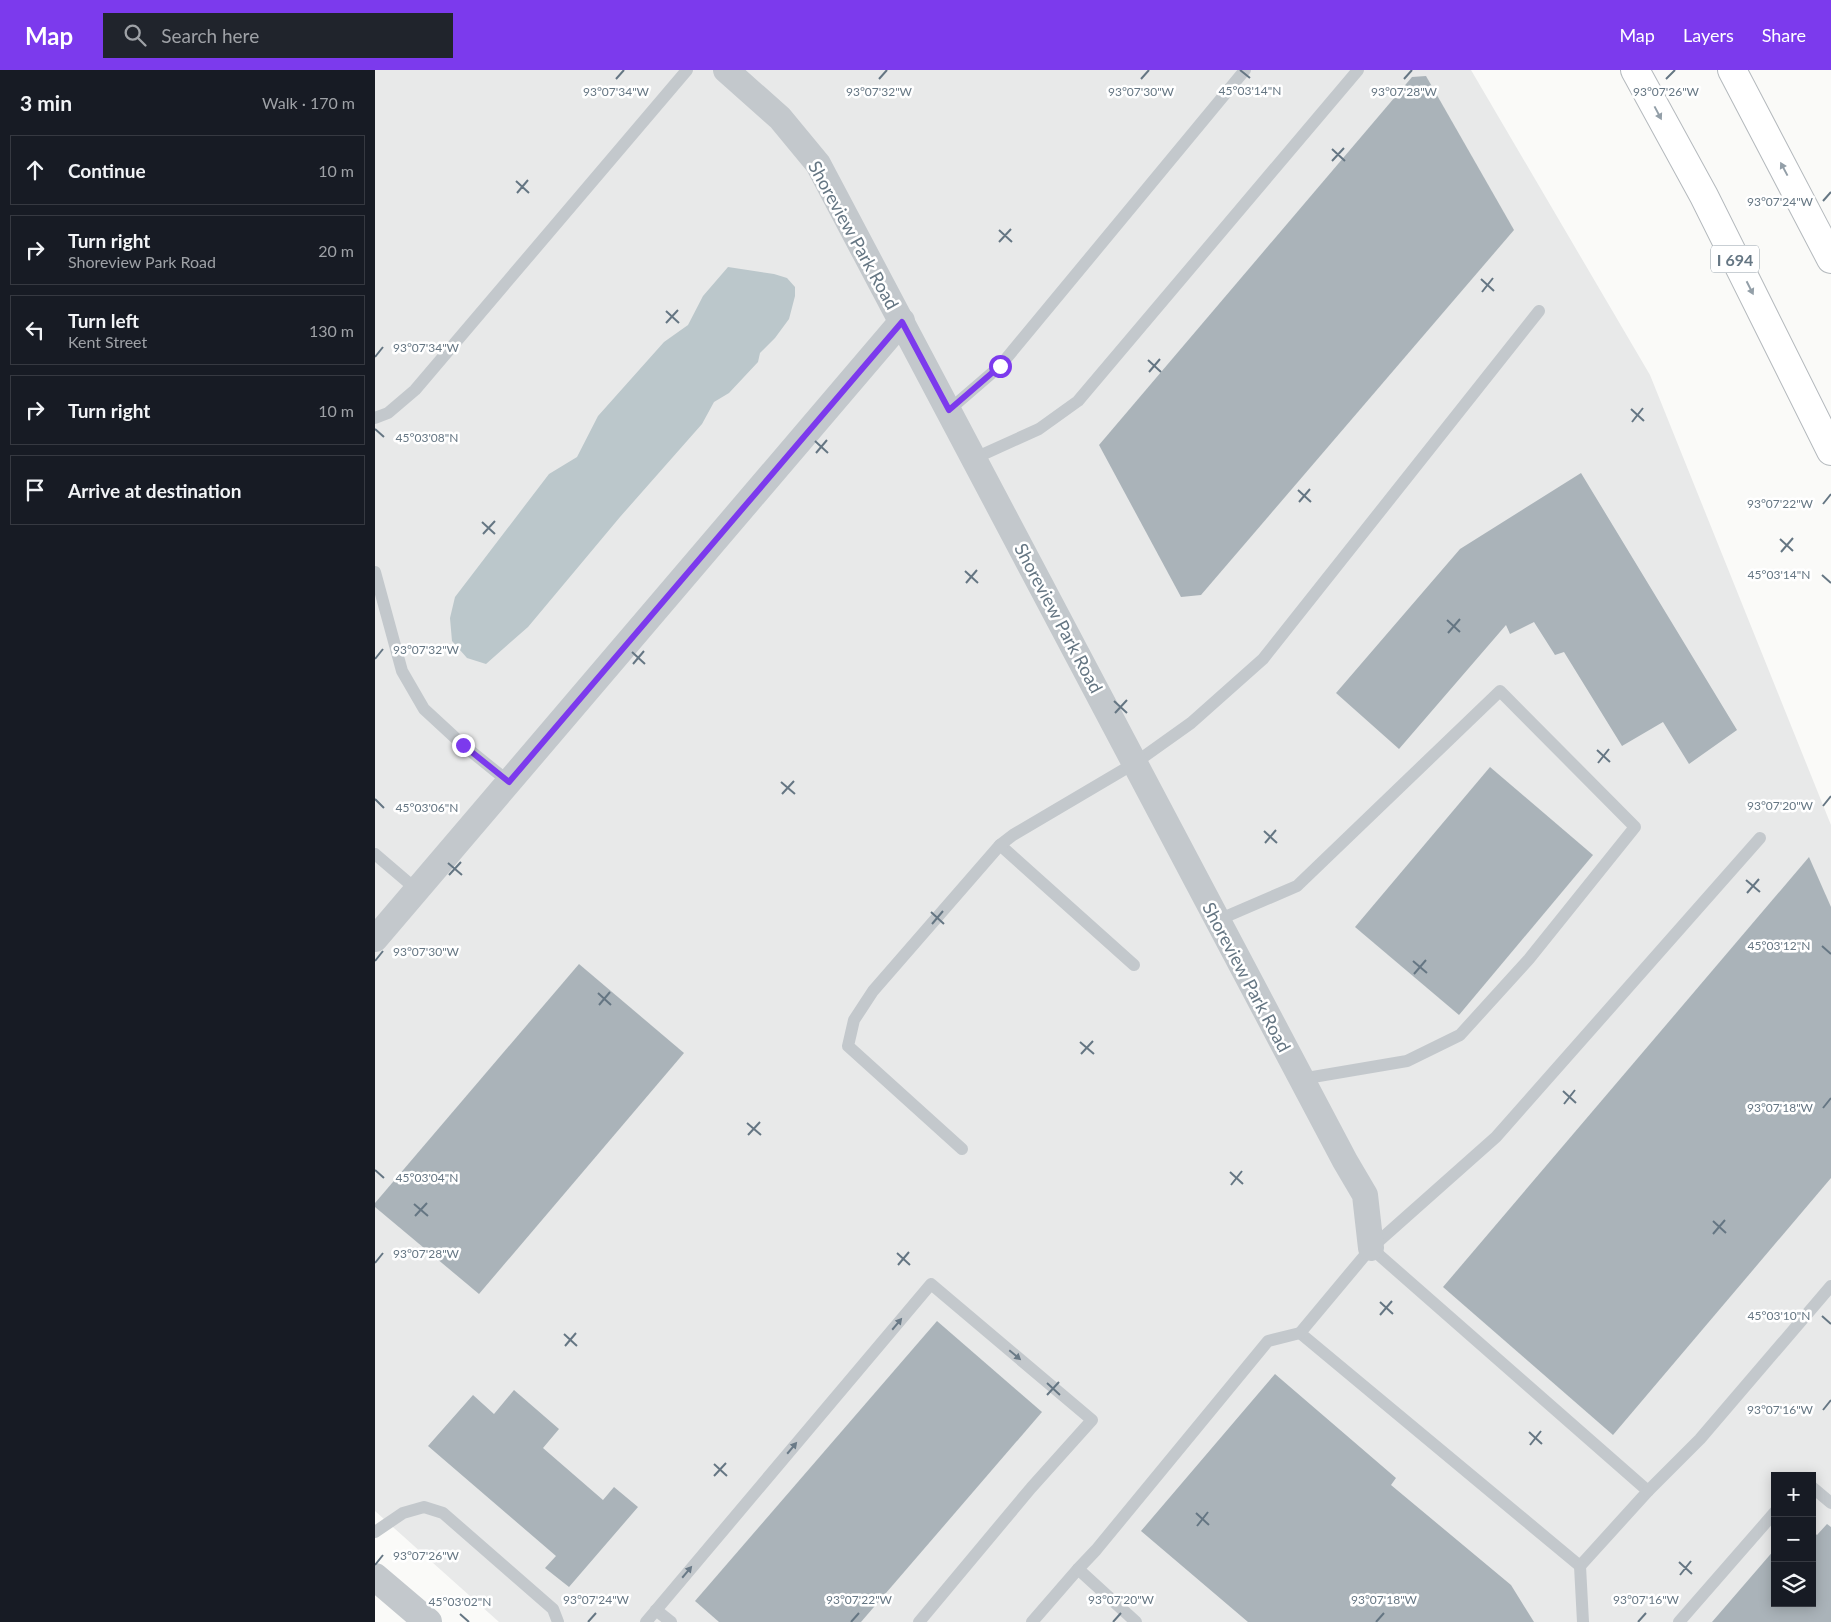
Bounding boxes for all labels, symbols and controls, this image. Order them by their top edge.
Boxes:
search box [103,13,453,58]
text: Map [25,21,73,50]
icon: search [121,21,149,49]
text: Search here [161,24,259,47]
text: Map [1619,24,1655,46]
text: Layers [1683,24,1734,46]
text: Share [1762,24,1806,46]
text: 45°03'14"N [1219,83,1281,98]
text: 93°07'34"W [583,84,650,99]
text: 93°07'32"W [846,84,913,99]
text: 93°07'30"W [1108,84,1175,99]
text: 93°07'28"W [1371,84,1438,99]
text: 93°07'26"W [1633,84,1700,99]
text: 3 min [20,90,72,115]
text: Walk · 170 m [262,93,355,112]
one-way arrow [1654,106,1662,120]
icon: ahead [21,156,49,184]
street label: Shoreview Park Road [804,157,904,313]
text: Continue [68,159,146,182]
text: 10 m [318,161,354,180]
one-way arrow [1780,162,1788,177]
text: 93°07'24"W [1747,194,1814,209]
text: Turn right [68,229,150,252]
icon: right [21,236,49,264]
text: 20 m [318,241,354,260]
road number: I 694 [1711,245,1759,272]
text: Shoreview Park Road [68,252,216,271]
one-way arrow [1746,281,1754,295]
text: Turn left [68,309,139,332]
icon: left [21,316,49,344]
text: 130 m [309,321,354,340]
text: Kent Street [68,332,147,351]
text: 93°07'34"W [393,340,460,355]
route start [989,355,1012,378]
icon: right [21,396,49,424]
text: Turn right [68,399,150,422]
text: 10 m [318,401,354,420]
text: 45°03'08"N [396,430,458,445]
icon: arrive [21,476,49,504]
text: Arrive at destination [68,479,241,502]
text: 93°07'22"W [1747,496,1814,511]
street label: Shoreview Park Road [1010,539,1108,697]
text: 45°03'14"N [1748,567,1810,582]
text: 93°07'32"W [393,642,460,657]
route end [452,734,475,757]
text: 93°07'20"W [1747,798,1814,813]
text: 45°03'06"N [396,800,458,815]
street label: Shoreview Park Road [1198,898,1296,1056]
text: 45°03'12"N [1748,938,1810,953]
text: 93°07'30"W [393,944,460,959]
text: 93°07'18"W [1747,1100,1814,1115]
text: 45°03'04"N [396,1170,458,1185]
text: 93°07'28"W [393,1246,460,1261]
text: 45°03'10"N [1748,1308,1810,1323]
one-way arrow [892,1318,903,1331]
one-way arrow [1008,1349,1020,1361]
text: 93°07'16"W [1747,1402,1814,1417]
one-way arrow [786,1442,797,1454]
map controls [1771,1472,1816,1607]
button: + [1771,1472,1816,1517]
button: − [1771,1517,1816,1562]
text: 93°07'26"W [393,1548,460,1563]
button: layers [1771,1562,1816,1607]
one-way arrow [682,1566,693,1579]
text: 93°07'24"W [563,1592,630,1607]
text: 93°07'22"W [826,1592,893,1607]
text: 93°07'20"W [1088,1592,1155,1607]
text: 93°07'18"W [1351,1592,1418,1607]
text: 93°07'16"W [1613,1592,1680,1607]
text: 45°03'02"N [429,1594,491,1609]

